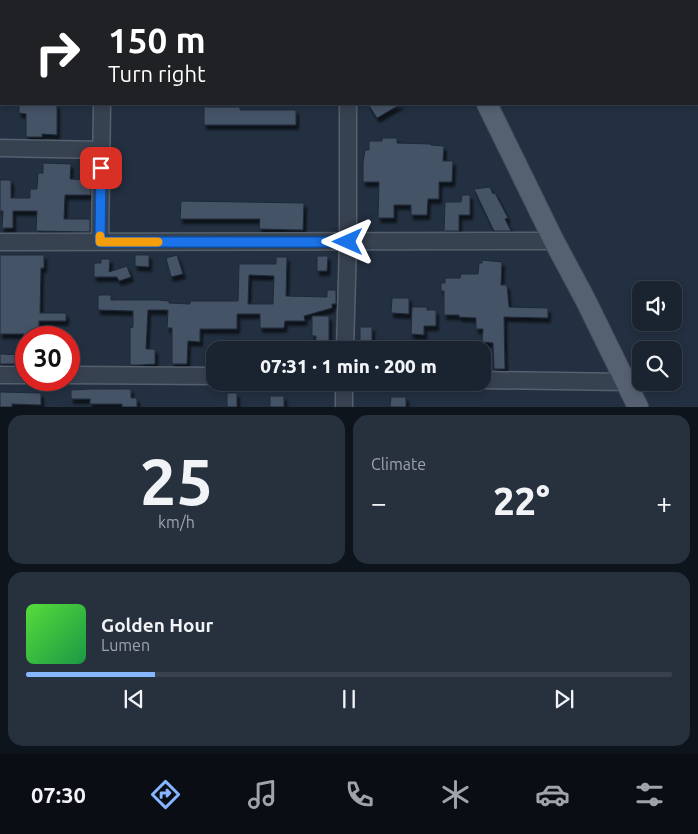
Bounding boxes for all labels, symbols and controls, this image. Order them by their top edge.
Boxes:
icon: right [25,20,90,85]
text: 150 m [108,20,206,60]
text: Turn right [108,61,206,86]
pin [80,147,122,189]
icon: arrive [87,154,115,182]
position arrow [321,215,373,267]
map controls [632,281,682,391]
button: sound [632,281,682,331]
speed limit sign: 30 [15,326,80,391]
button: search [632,341,682,391]
text: 07:31 · 1 min · 200 m [260,355,437,377]
text: 25 [140,444,213,517]
text: Climate [371,455,426,473]
text: 22° [493,480,550,522]
text: − [371,487,387,518]
text: + [656,487,672,518]
text: km/h [158,513,195,531]
text: Golden Hour [101,614,213,636]
text: Lumen [101,636,150,654]
icon: previous [120,685,148,713]
icon: pause [335,685,363,713]
icon: next [550,685,578,713]
icon: directions [148,777,183,812]
icon: music [245,777,280,812]
icon: phone [342,777,377,812]
icon: climate [438,777,473,812]
icon: car [535,777,570,812]
icon: filters [632,777,667,812]
text: 07:30 [31,782,86,807]

